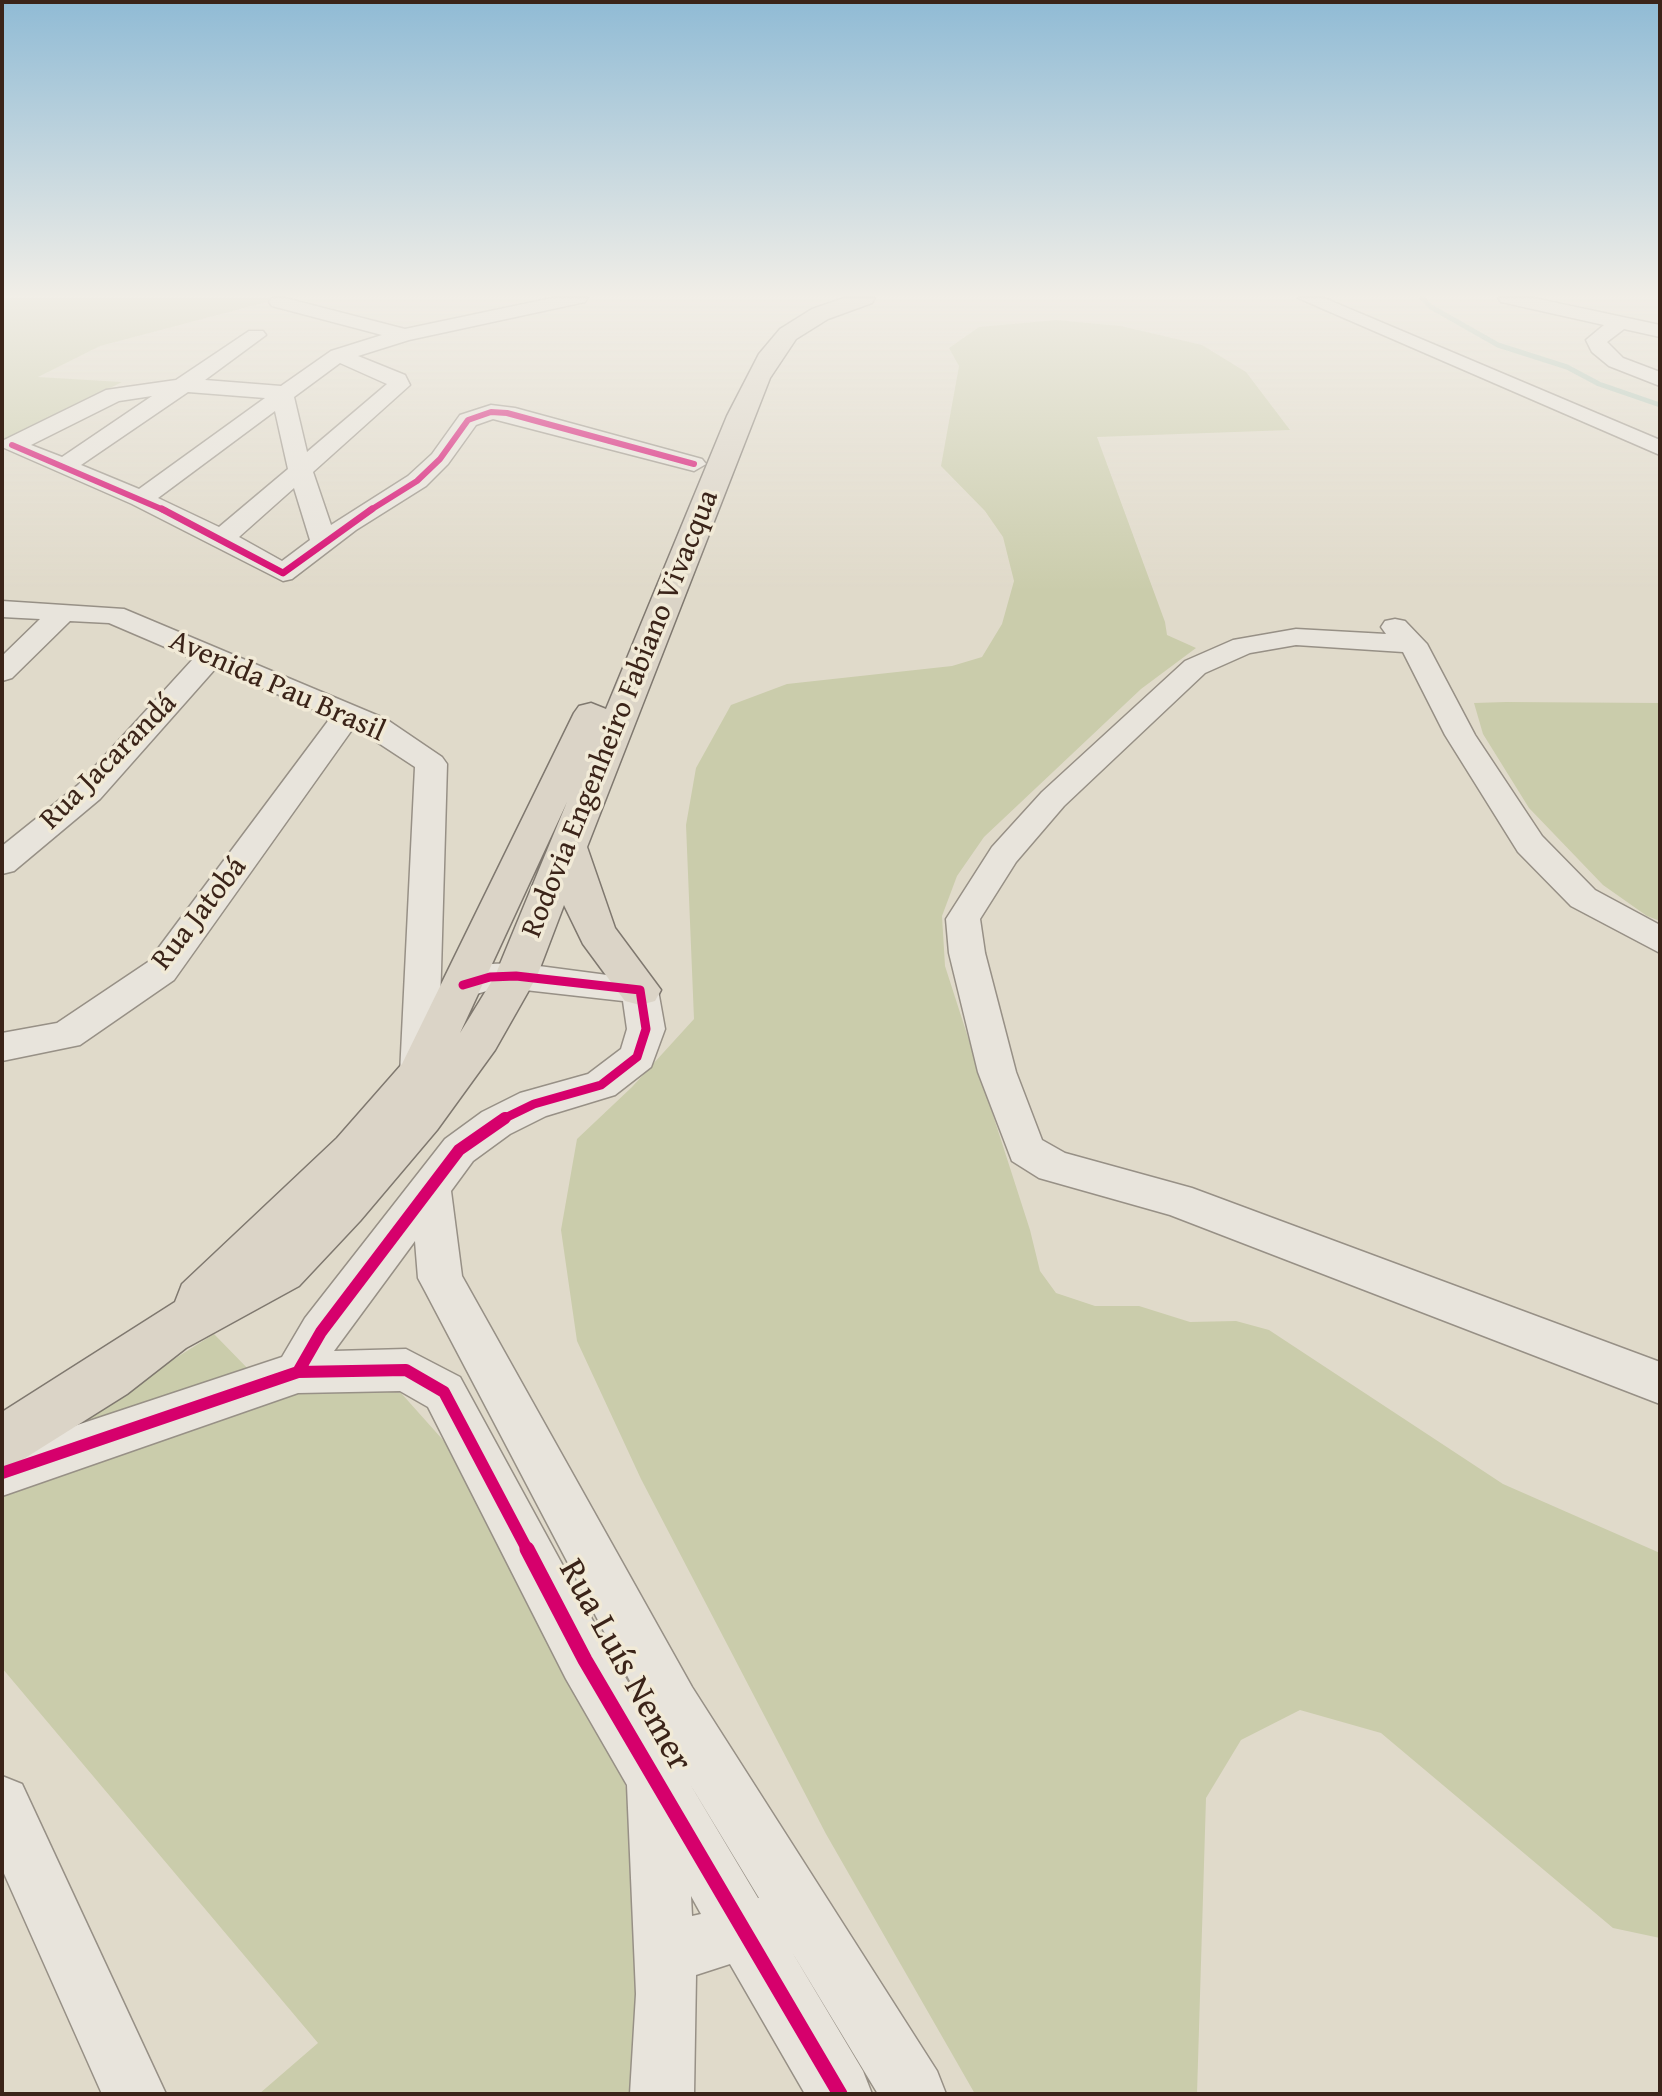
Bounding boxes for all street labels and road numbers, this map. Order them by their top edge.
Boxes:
street label: Rodovia Engenheiro Fabiano Vivacqua [515,485,727,943]
street label: Avenida Pau Brasil [164,623,390,751]
street label: Rua Jacarandá [33,686,185,838]
street label: Rua Jatobá [145,850,255,978]
street label: Rua Luís Nemer [548,1552,700,1780]

